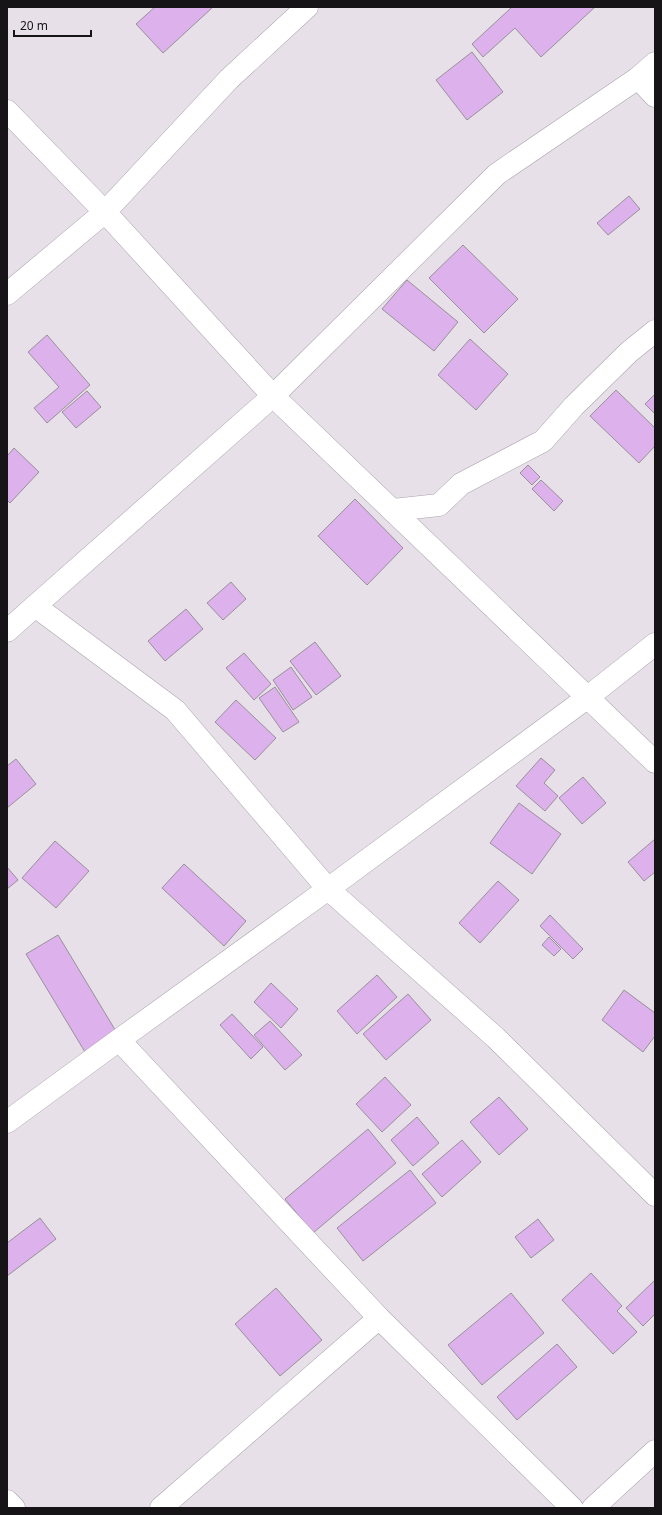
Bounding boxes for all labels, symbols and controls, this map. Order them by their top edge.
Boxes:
scale bar [14,12,91,38]
text: 20 m [20,17,48,34]

